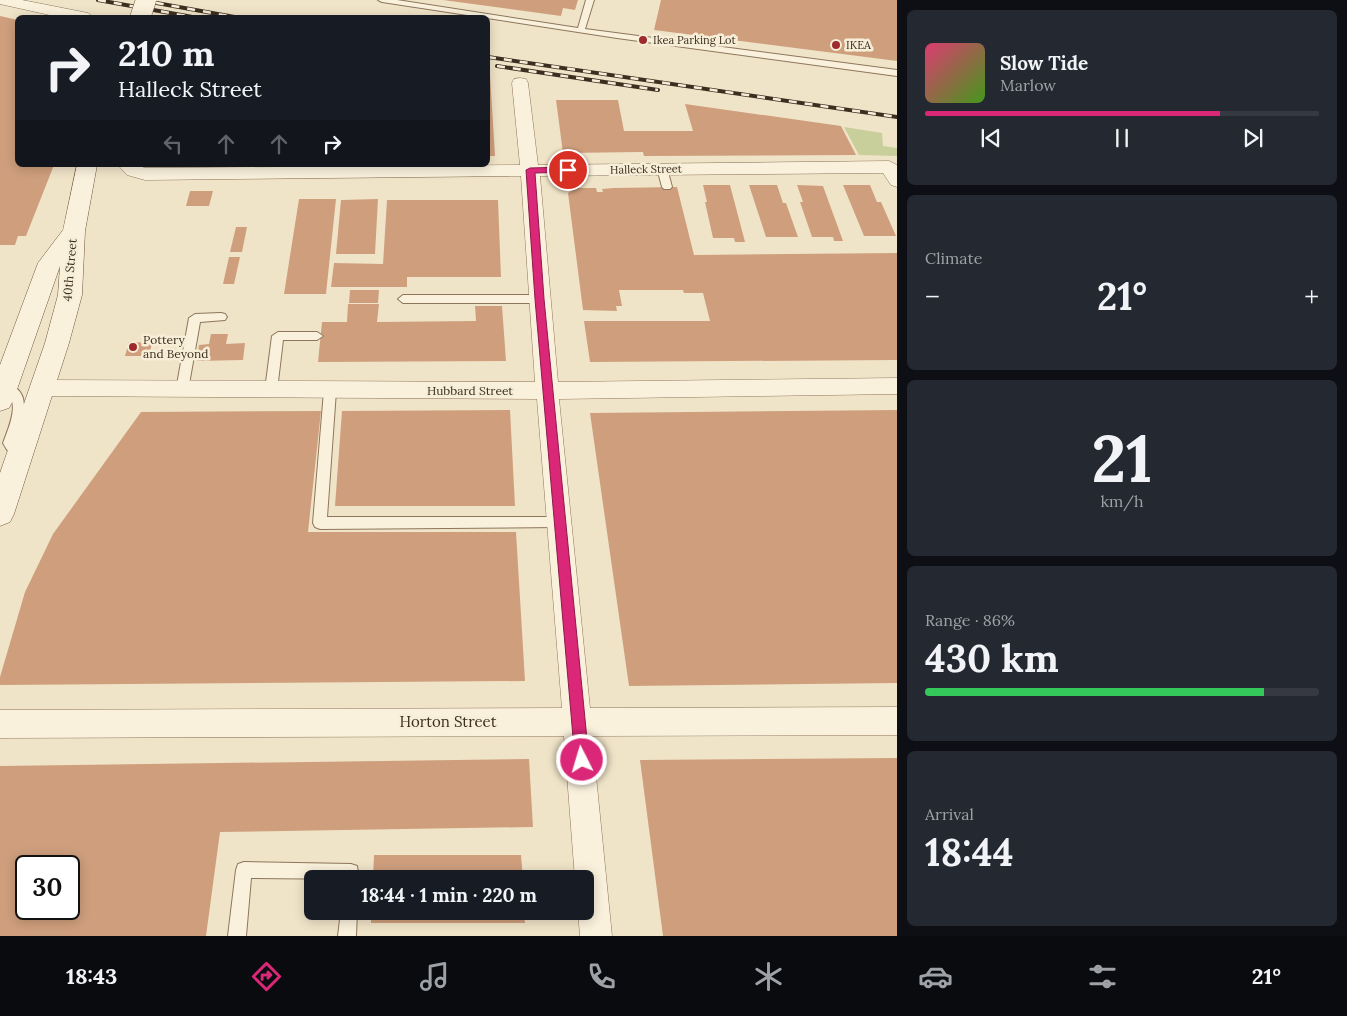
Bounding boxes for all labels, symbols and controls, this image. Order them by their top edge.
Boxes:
text: 210 m [118,31,215,76]
place label: Ikea Parking Lot [653,33,736,47]
marker: Ikea Parking Lot [637,34,649,46]
icon: right [35,35,100,100]
place label: IKEA [846,38,872,52]
marker: IKEA [830,39,842,51]
text: Slow Tide [1000,51,1088,75]
text: Halleck Street [118,75,262,103]
text: Marlow [1000,75,1056,95]
icon: previous [977,124,1005,152]
icon: pause [1108,124,1136,152]
icon: next [1239,124,1267,152]
icon: left [159,130,187,158]
icon: ahead [212,130,240,158]
icon: ahead [265,130,293,158]
icon: right [318,130,346,158]
pin [547,149,589,191]
icon: arrive [554,156,582,184]
street label: Halleck Street [610,161,683,177]
street label: 40th Street [59,238,80,302]
text: Climate [925,248,982,268]
text: 21° [1097,272,1147,320]
text: − [925,279,940,315]
text: + [1304,279,1319,315]
place label: Pottery and Beyond [143,332,208,361]
marker: Pottery and Beyond [127,341,139,353]
street label: Hubbard Street [427,383,513,398]
text: 21 [1091,417,1153,500]
text: km/h [1100,491,1144,511]
text: Range · 86% [925,610,1015,630]
text: 430 km [925,634,1059,682]
street label: Horton Street [400,712,497,731]
position arrow [555,733,607,785]
text: Arrival [925,804,974,824]
text: 18:44 [925,828,1014,876]
speed limit sign: 30 [15,855,80,920]
text: 18:44 · 1 min · 220 m [361,883,537,907]
icon: directions [249,959,284,994]
icon: music [417,959,452,994]
icon: phone [584,959,619,994]
icon: climate [751,959,786,994]
icon: car [918,959,953,994]
icon: filters [1085,959,1120,994]
text: 18:43 [66,962,117,990]
text: 21° [1252,962,1281,990]

